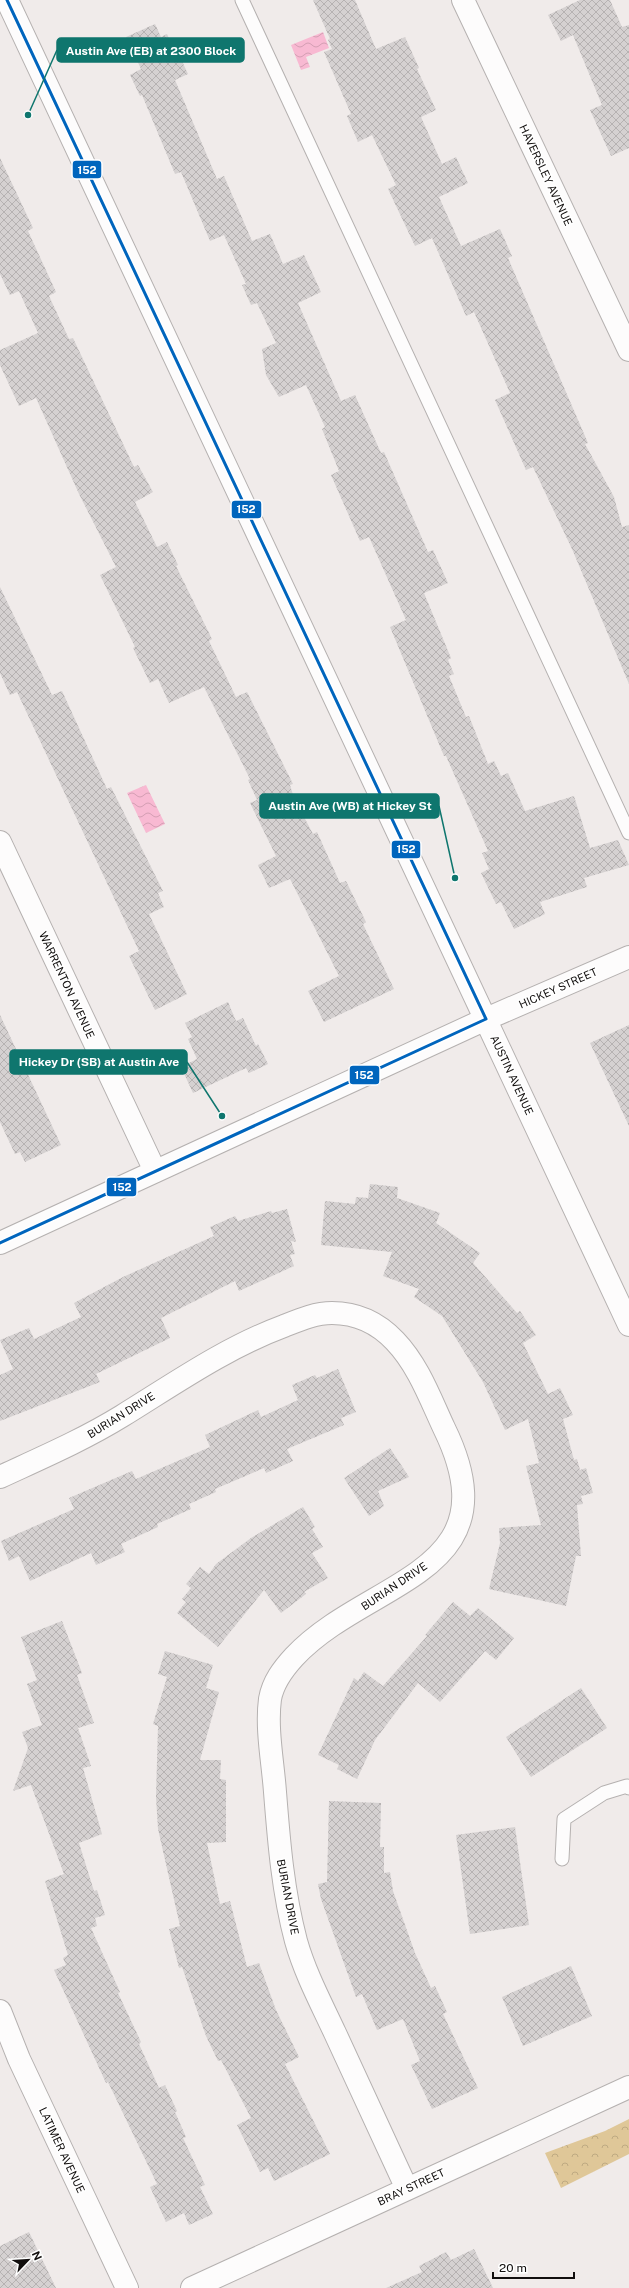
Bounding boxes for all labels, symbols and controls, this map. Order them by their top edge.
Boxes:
callout: Austin Ave (EB) at 2300 Block [57,38,244,62]
text: Austin Ave (EB) at 2300 Block [66,44,236,58]
street label: HAVERSLEY AVENUE [517,123,575,228]
line badge: 152 [72,160,102,179]
text: 152 [77,164,97,176]
line badge: 152 [231,500,262,519]
text: 152 [236,503,256,515]
callout: Austin Ave (WB) at Hickey St [260,794,439,818]
text: Austin Ave (WB) at Hickey St [268,799,432,813]
line badge: 152 [391,840,421,859]
text: 152 [396,843,416,855]
street label: WARRENTON AVENUE [37,930,97,1040]
street label: HICKEY STREET [517,965,599,1011]
street label: AUSTIN AVENUE [488,1033,536,1117]
callout: Hickey Dr (SB) at Austin Ave [10,1050,187,1074]
text: Hickey Dr (SB) at Austin Ave [19,1055,179,1069]
line badge: 152 [349,1065,380,1085]
text: 152 [354,1069,374,1081]
line badge: 152 [106,1177,137,1197]
text: 152 [112,1181,132,1193]
street label: BURIAN DRIVE [85,1389,157,1440]
street label: BURIAN DRIVE [359,1559,429,1612]
street label: BURIAN DRIVE [275,1858,301,1936]
street label: LATIMER AVENUE [37,2105,87,2195]
street label: BRAY STREET [375,2166,447,2208]
north arrow [8,2240,48,2280]
text: N [30,2249,44,2262]
scale bar [493,2254,574,2280]
text: 20 m [499,2261,527,2275]

